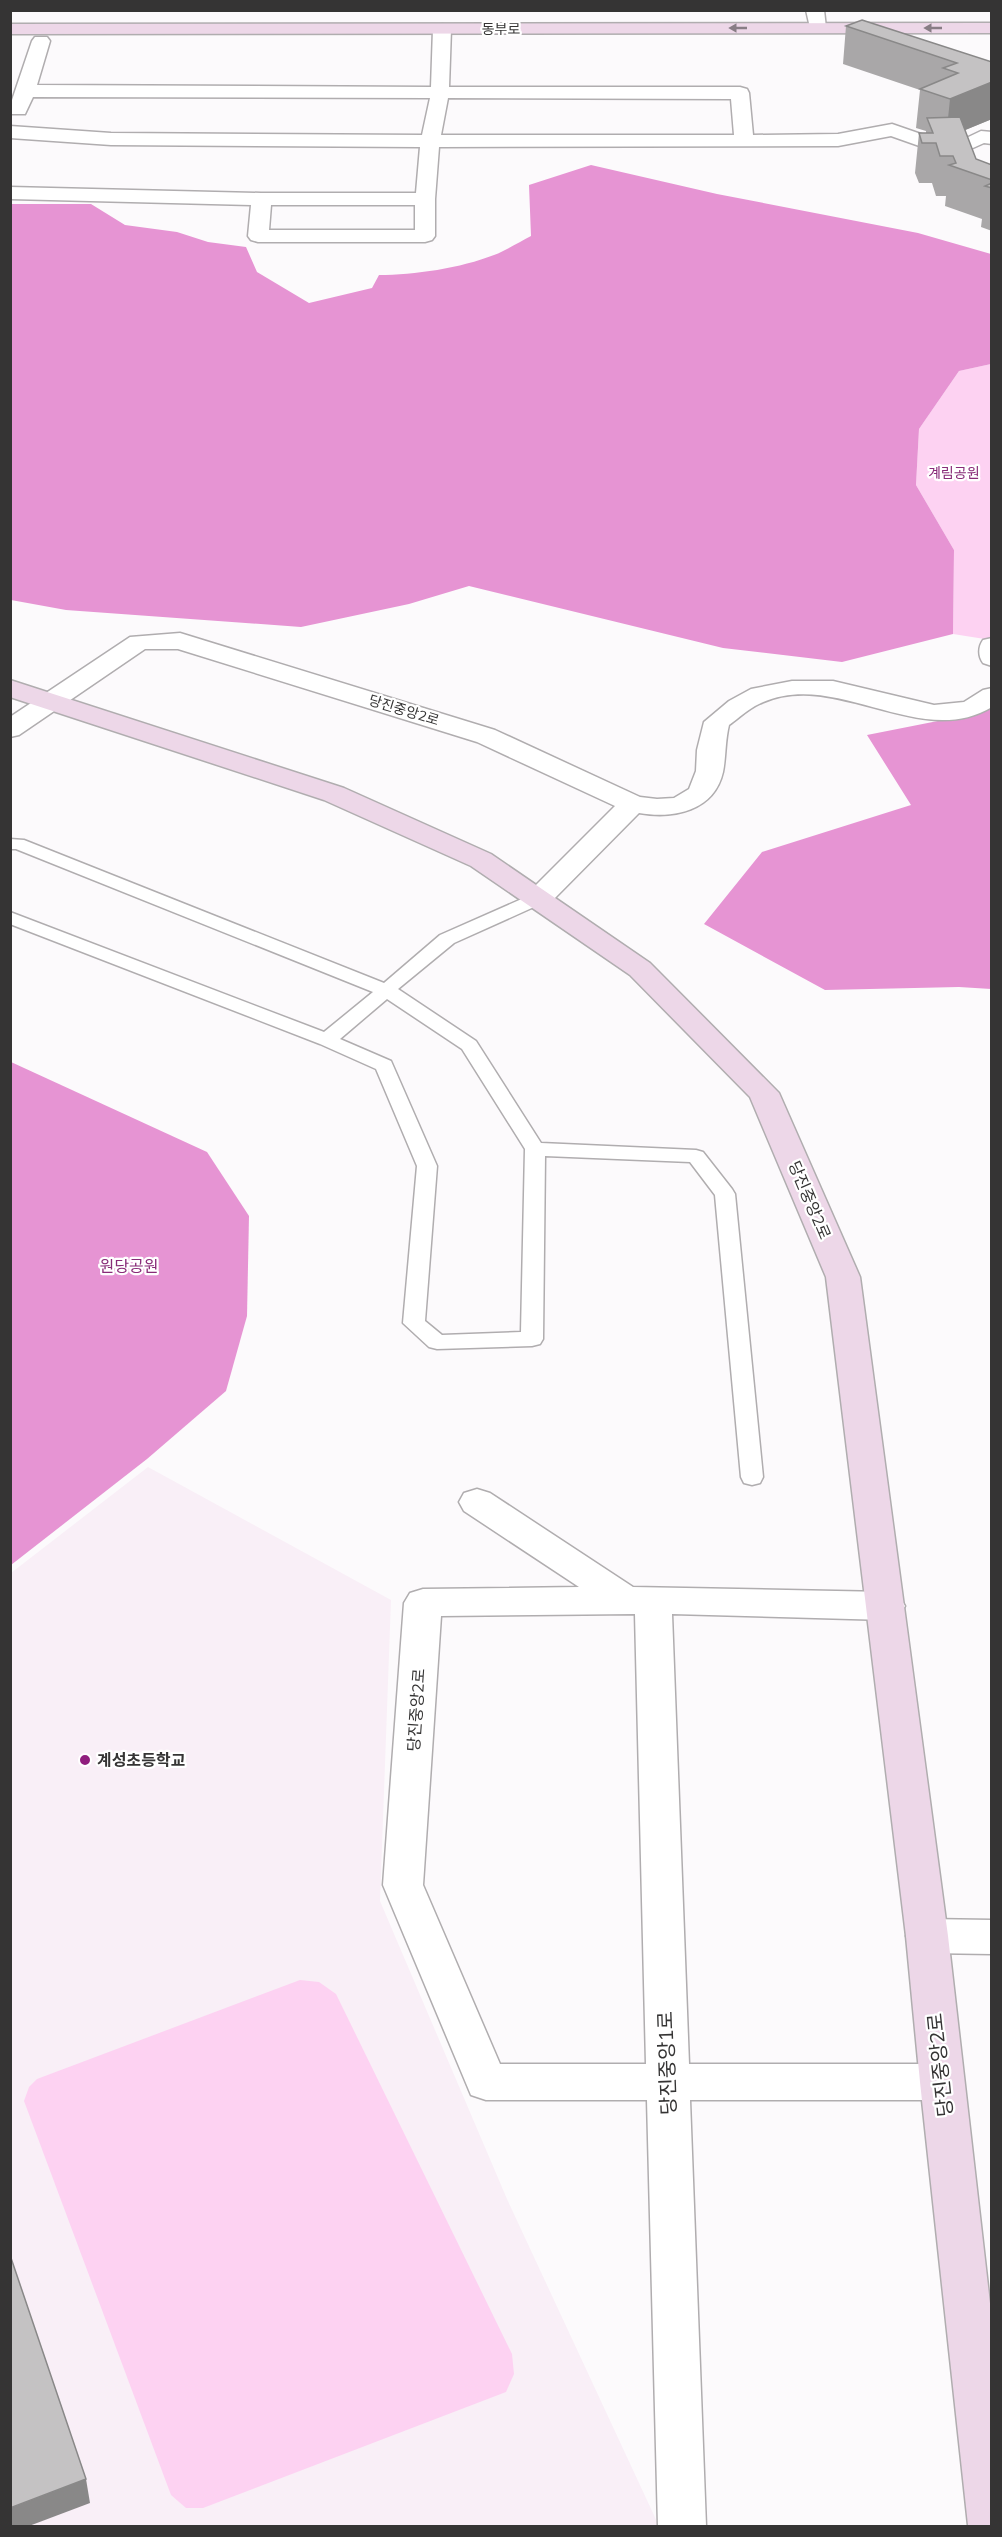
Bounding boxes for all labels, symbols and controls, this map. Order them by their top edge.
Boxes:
street label: 동부로 [482,20,520,38]
one-way arrow [729,23,748,33]
one-way arrow [924,23,943,33]
park label: 계림공원 [928,464,980,482]
street label: 당진중앙2로 [367,691,442,729]
street label: 당진중앙2로 [785,1158,836,1242]
park label: 원당공원 [100,1256,158,1276]
street label: 당진중앙2로 [403,1668,429,1752]
place label: 계성초등학교 [97,1750,186,1770]
marker: 계성초등학교 [78,1753,92,1767]
street label: 당진중앙1로 [652,2011,681,2115]
street label: 당진중앙2로 [922,2012,957,2118]

